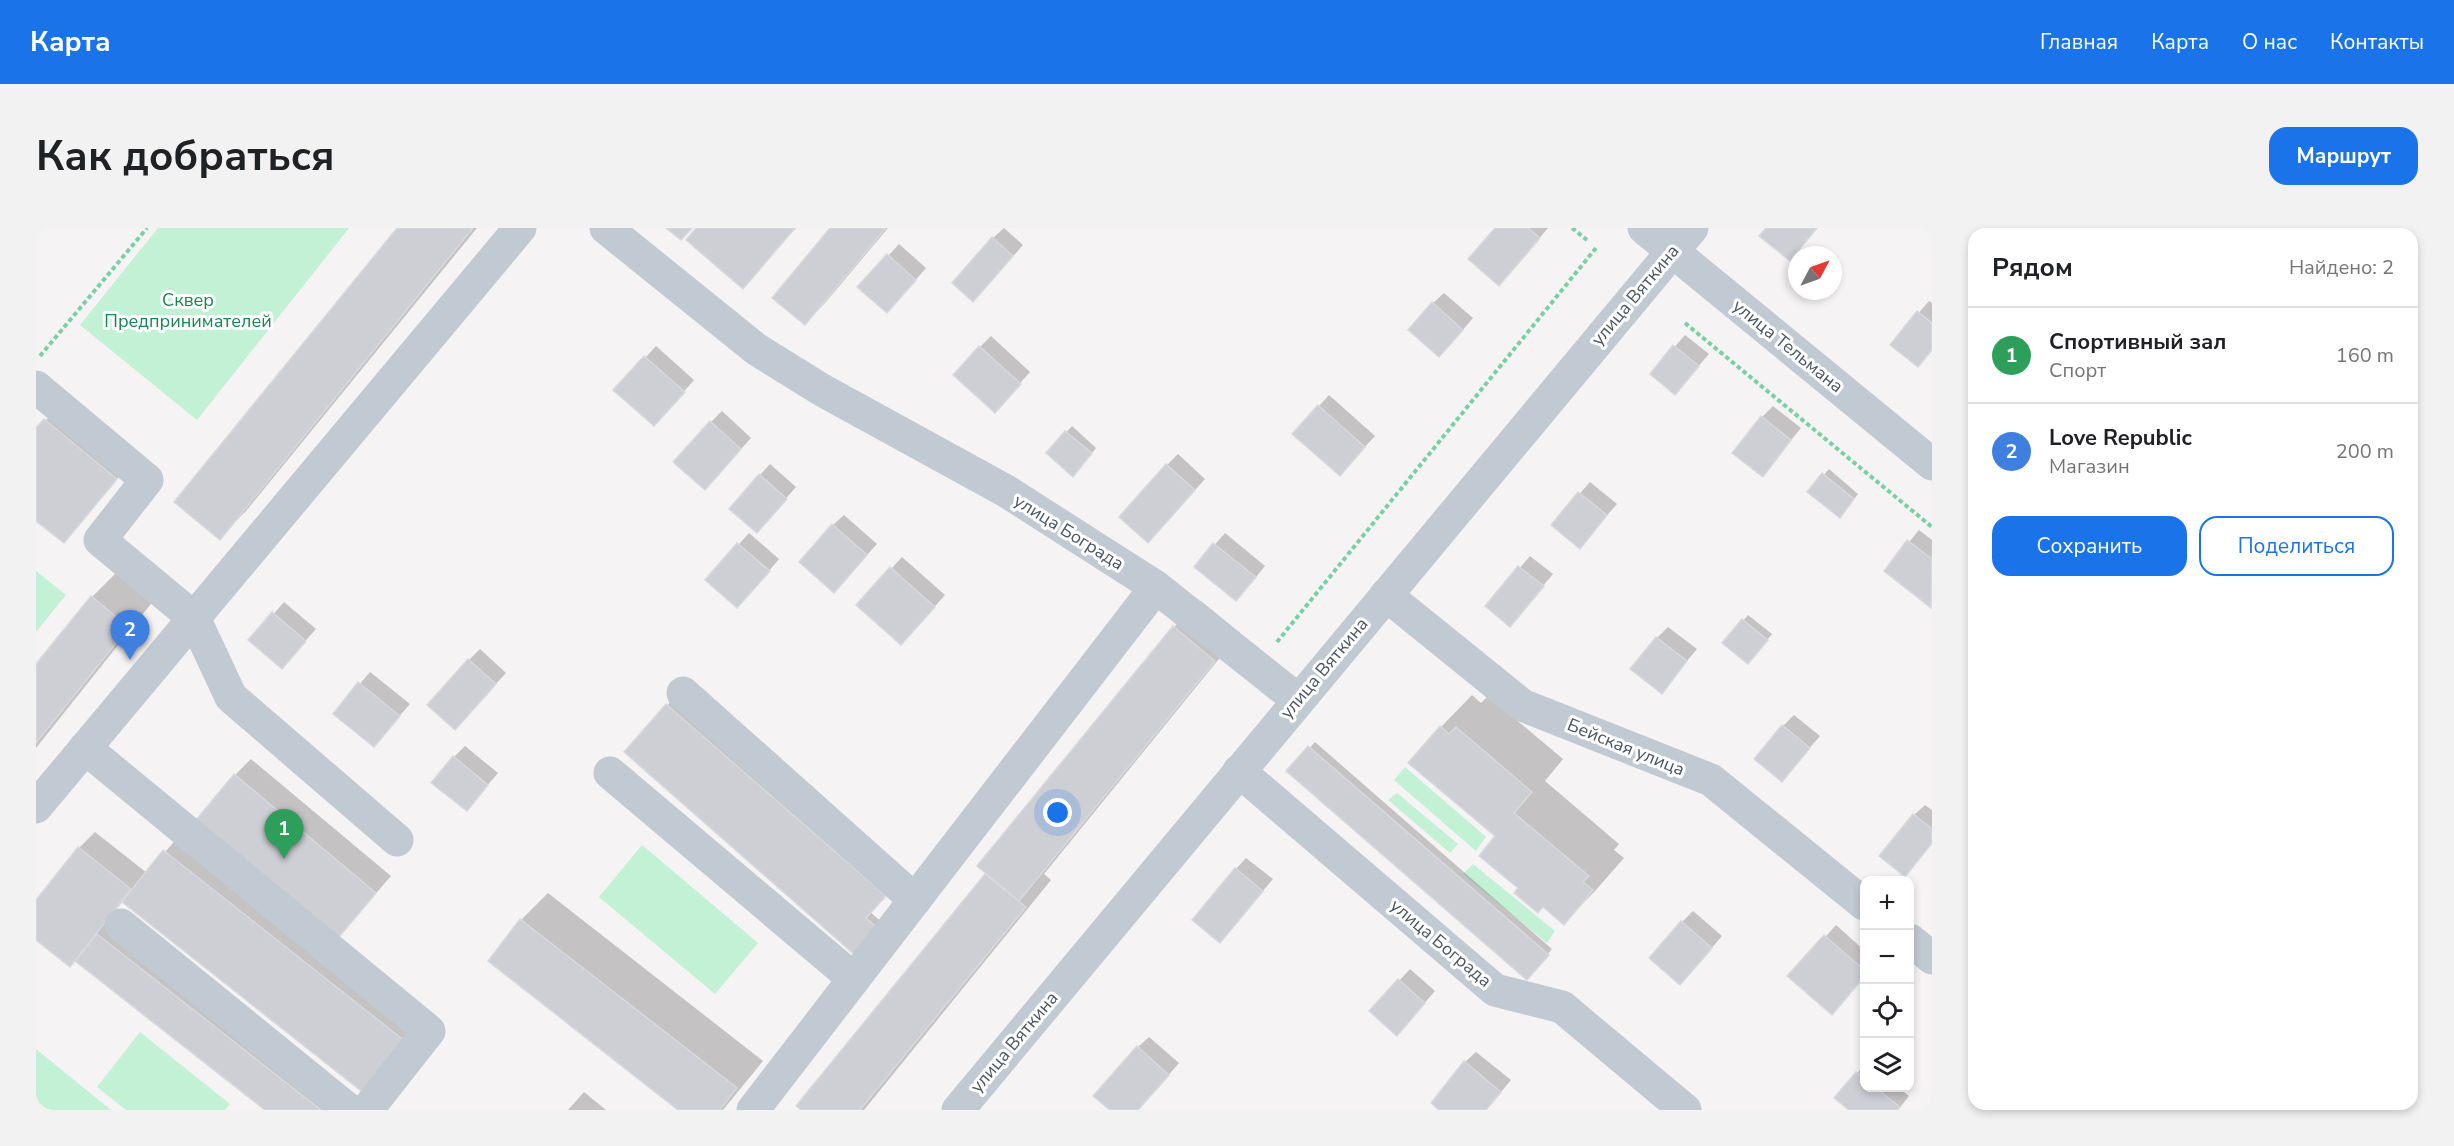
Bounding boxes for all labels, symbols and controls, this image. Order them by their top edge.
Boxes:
text: Карта [30,23,111,61]
text: Главная [2040,28,2118,56]
text: Карта [2151,28,2209,56]
text: О нас [2242,28,2297,56]
text: Контакты [2330,28,2424,56]
button: Маршрут [2269,127,2418,185]
text: Как добраться [36,128,335,185]
street label: улица Вяткина [1586,239,1684,351]
north arrow [1788,246,1842,300]
text: Рядом [1992,250,2073,285]
text: Найдено: 2 [2289,254,2394,281]
park label: Сквер Предпринимателей [104,288,272,333]
street label: улица Тельмана [1728,294,1848,398]
text: Спортивный зал [2049,327,2227,357]
text: 1 [2006,342,2018,369]
text: 160 m [2336,342,2394,369]
text: Спорт [2049,357,2106,384]
text: Love Republic [2049,423,2192,453]
text: 2 [2006,438,2018,465]
text: 200 m [2336,438,2394,465]
text: Магазин [2049,453,2130,480]
street label: улица Бограда [1009,489,1129,575]
button: Сохранить [1992,516,2187,576]
button: Поделиться [2199,516,2394,576]
pin: 2 [110,610,149,660]
street label: улица Вяткина [1275,612,1373,724]
street label: Бейская улица [1564,713,1688,781]
your location [1043,798,1072,827]
pin: 1 [264,810,304,859]
map controls [1860,876,1914,1092]
button: + [1860,876,1914,930]
street label: улица Бограда [1385,893,1497,993]
button: − [1860,930,1914,984]
button: locate [1860,984,1914,1038]
street label: улица Вяткина [965,986,1063,1098]
button: layers [1860,1038,1914,1092]

